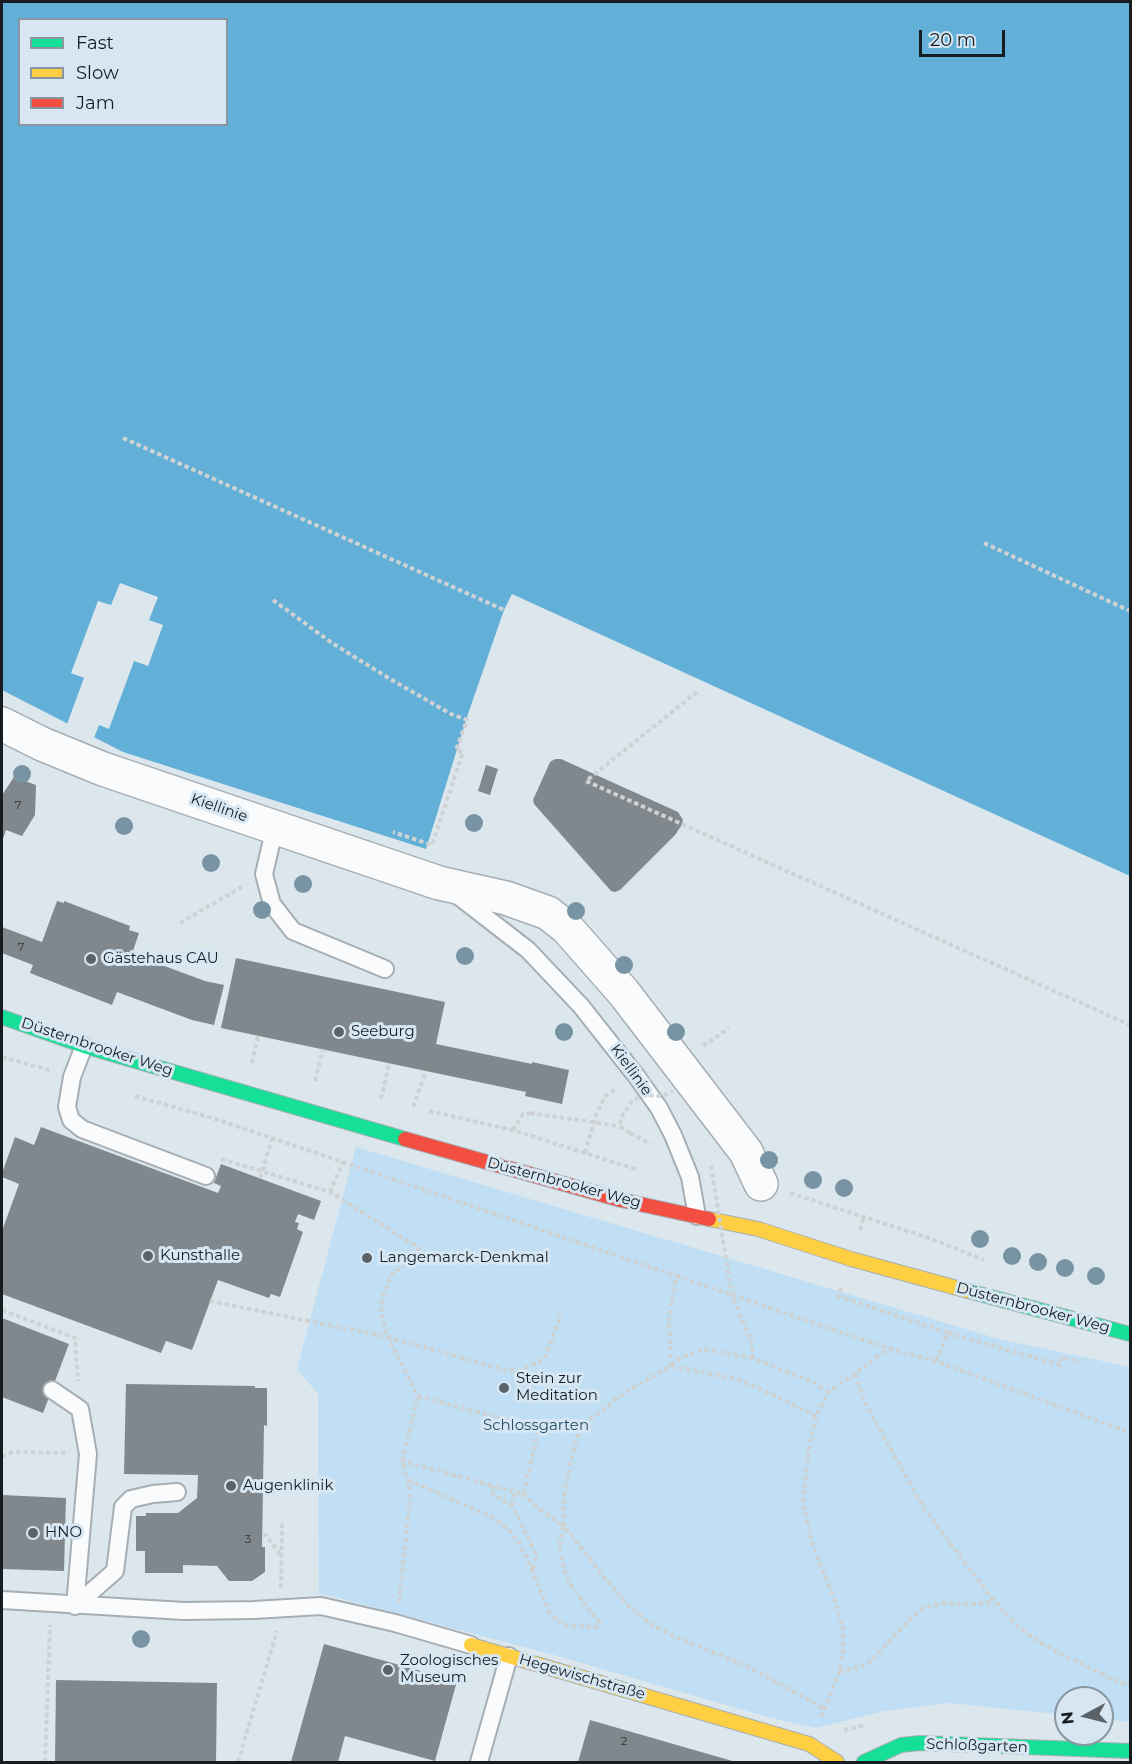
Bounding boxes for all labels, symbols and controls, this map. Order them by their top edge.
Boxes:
legend [18,18,228,126]
scale bar [922,18,1008,56]
text: 20 m [930,29,976,51]
text: Fast [76,32,114,54]
text: Slow [76,62,119,84]
text: Jam [76,92,115,114]
street label: Kiellinie [188,790,250,826]
house number: 7 [14,798,22,812]
house number: 7 [17,940,25,954]
place label: Gästehaus CAU [103,950,219,968]
marker: Gästehaus CAU [84,952,98,966]
street label: Düsternbrooker Weg [19,1014,175,1080]
place label: Seeburg [351,1023,415,1041]
marker: Seeburg [332,1025,346,1039]
street label: Kiellinie [606,1041,656,1099]
street label: Düsternbrooker Weg [485,1154,643,1212]
place label: Kunsthalle [160,1247,240,1265]
marker: Kunsthalle [141,1249,155,1263]
place label: Langemarck-Denkmal [379,1249,549,1267]
marker: Langemarck-Denkmal [360,1251,374,1265]
street label: Düsternbrooker Weg [954,1279,1112,1337]
place label: Stein zur Meditation [516,1370,598,1405]
marker: Stein zur Meditation [497,1381,511,1395]
park label: Schlossgarten [483,1417,589,1435]
place label: Augenklinik [243,1477,333,1495]
marker: Augenklinik [224,1479,238,1493]
place label: HNO [45,1524,82,1542]
marker: HNO [26,1526,40,1540]
house number: 3 [245,1532,251,1546]
street label: Hegewischstraße [517,1650,647,1704]
place label: Zoologisches Museum [400,1652,498,1687]
marker: Zoologisches Museum [381,1663,395,1677]
north arrow [1054,1686,1114,1746]
text: N [1057,1710,1078,1726]
house number: 2 [621,1734,627,1748]
street label: Schloßgarten [926,1735,1028,1757]

